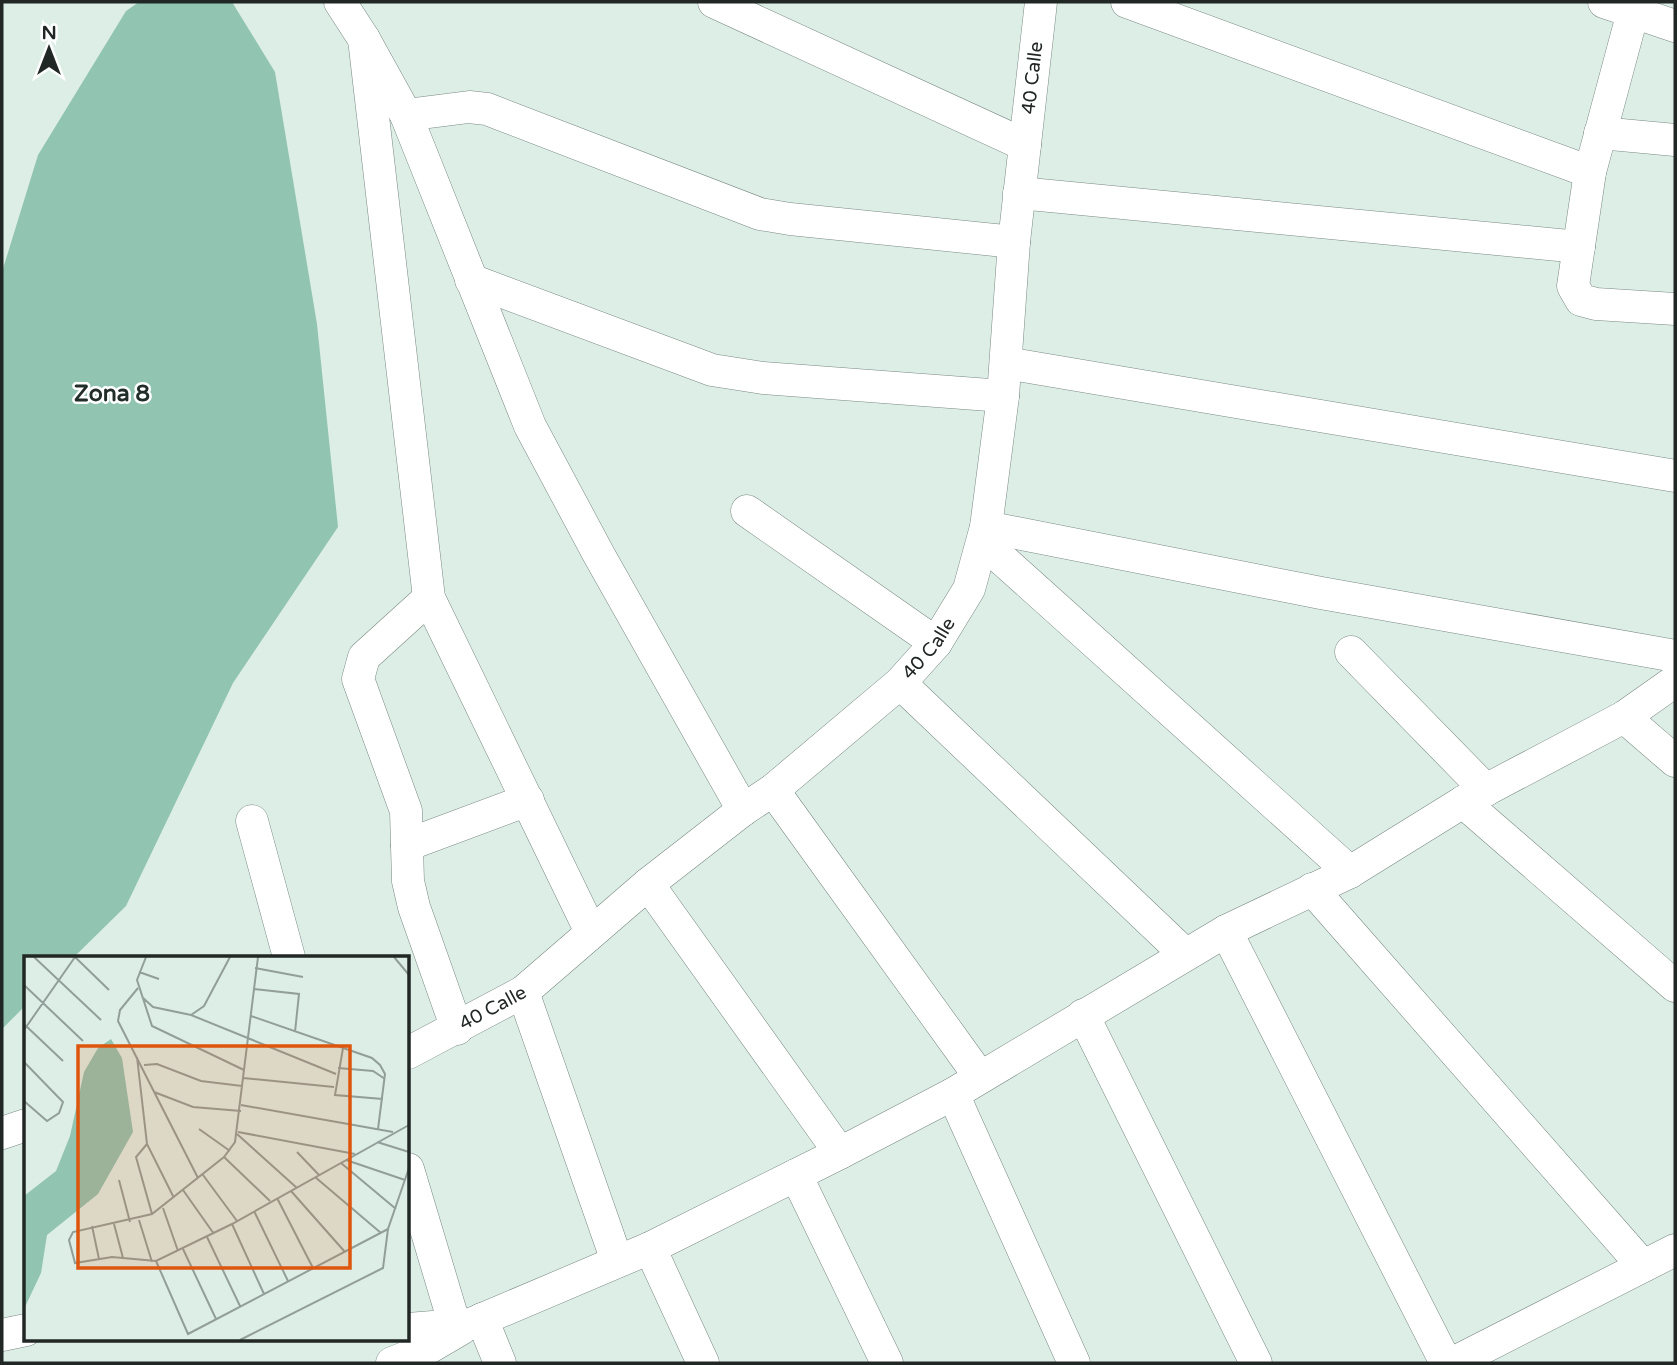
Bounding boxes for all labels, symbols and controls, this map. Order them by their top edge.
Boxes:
north arrow [14,14,84,84]
text: N [41,22,57,44]
street label: 40 Calle [1017,40,1047,115]
district label: Zona 8 [74,380,150,408]
street label: 40 Calle [898,614,960,684]
inset map [24,956,410,1340]
street label: 40 Calle [455,981,530,1035]

